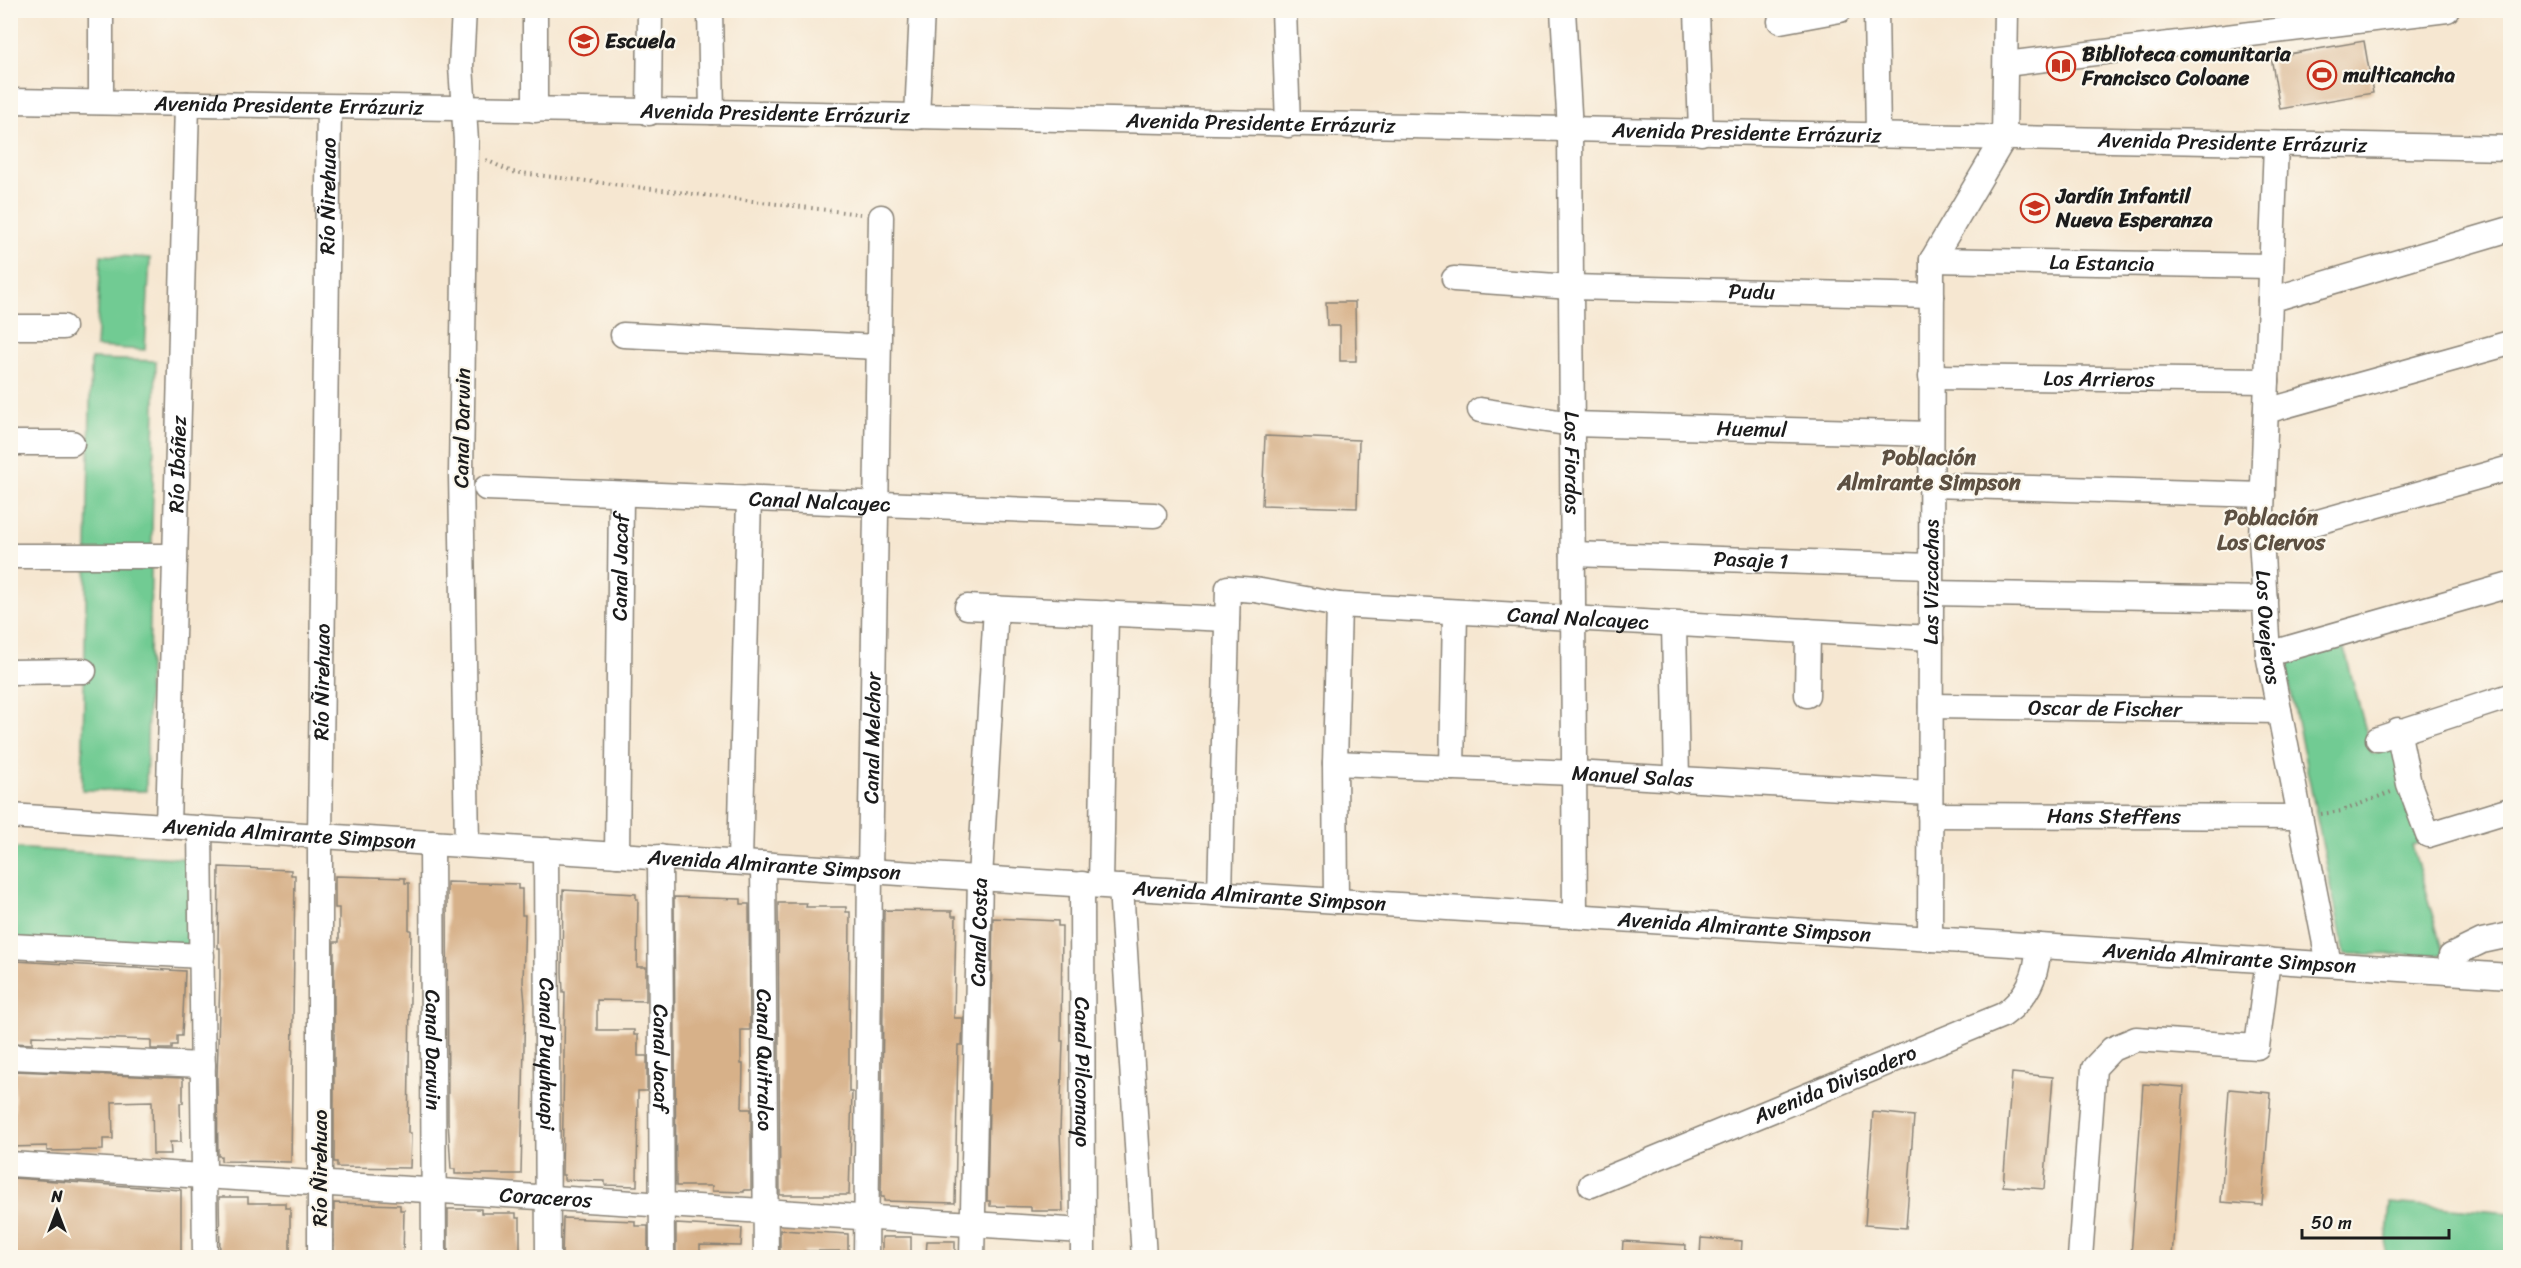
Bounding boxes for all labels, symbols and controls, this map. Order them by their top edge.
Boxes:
place label: Escuela [605,22,676,60]
school or university icon: Escuela [568,25,600,57]
place label: Biblioteca comunitaria Francisco Coloane [2081,35,2292,97]
library icon: Biblioteca comunitaria Francisco Coloane [2045,50,2077,82]
place label: multicancha [2342,56,2455,94]
sports icon: multicancha [2306,59,2338,91]
street label: Avenida Presidente Errázuriz [153,84,425,126]
street label: Avenida Presidente Errázuriz [639,92,911,135]
street label: Avenida Presidente Errázuriz [1125,101,1397,145]
street label: Avenida Presidente Errázuriz [1611,111,1883,154]
street label: Avenida Presidente Errázuriz [2097,121,2369,164]
street label: Río Ñirehuao [308,137,348,255]
place label: Jardín Infantil Nueva Esperanza [2055,177,2213,239]
school or university icon: Jardín Infantil Nueva Esperanza [2019,192,2051,224]
street label: La Estancia [2049,243,2155,283]
street label: Pudu [1728,272,1776,311]
street label: Los Arrieros [2043,359,2155,399]
street label: Canal Darwin [442,368,482,488]
street label: Huemul [1716,409,1789,449]
street label: Los Fiordos [1553,411,1591,515]
street label: Río Ibáñez [157,414,198,513]
district label: Población Almirante Simpson [1836,438,2021,502]
street label: Canal Nalcayec [748,480,892,523]
district label: Población Los Ciervos [2217,498,2326,562]
street label: Canal Jacaf [601,510,640,621]
street label: Las Vizcachas [1912,519,1950,645]
street label: Pasaje 1 [1713,540,1789,580]
street label: Los Ovejeros [2244,569,2293,688]
street label: Canal Nalcayec [1506,595,1650,641]
street label: Río Ñirehuao [302,623,342,741]
street label: Canal Melchor [852,670,892,804]
street label: Oscar de Fischer [2028,688,2183,729]
street label: Manuel Salas [1571,754,1695,799]
street label: Hans Steffens [2047,797,2181,835]
street label: Avenida Almirante Simpson [161,807,417,861]
street label: Avenida Almirante Simpson [646,838,902,892]
street label: Avenida Almirante Simpson [1131,869,1387,923]
street label: Canal Costa [959,877,999,987]
street label: Avenida Almirante Simpson [1616,900,1872,954]
street label: Avenida Almirante Simpson [2101,931,2357,985]
street label: Canal Puyuhuapi [528,978,566,1131]
street label: Canal Quitralco [745,989,784,1131]
street label: Canal Darwin [414,990,452,1110]
street label: Canal Pilcomayo [1063,997,1102,1147]
street label: Canal Jacaf [642,1004,680,1115]
street label: Avenida Divisadero [1747,1033,1923,1135]
street label: Río Ñirehuao [301,1110,339,1226]
street label: Coraceros [499,1176,594,1219]
north arrow [27,1181,87,1241]
text: N [50,1182,63,1211]
scale bar [2302,1202,2449,1240]
text: 50 m [2311,1207,2352,1239]

